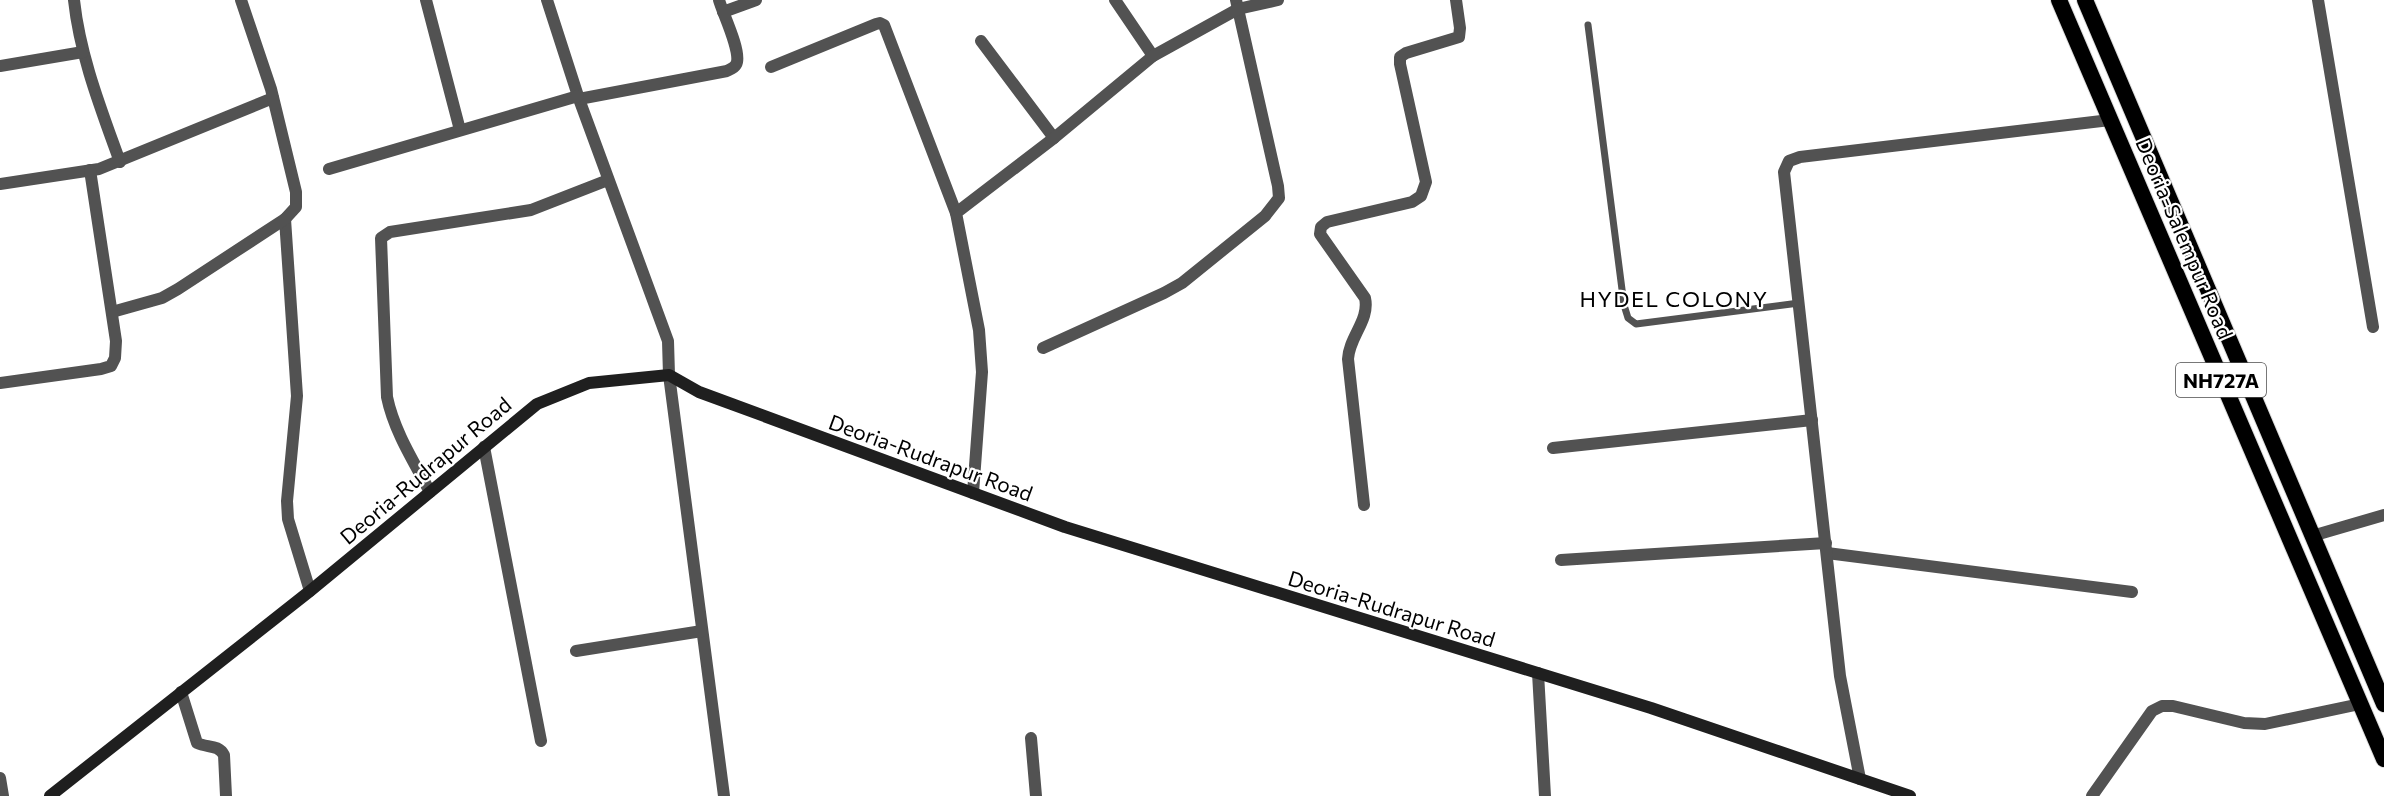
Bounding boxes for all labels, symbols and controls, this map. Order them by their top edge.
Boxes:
street label: Deoria-Salempur Road [2131,134,2239,342]
district label: HYDEL COLONY [1579,285,1769,312]
road number: NH727A [2176,363,2266,397]
street label: Deoria-Rudrapur Road [334,391,516,549]
street label: Deoria-Rudrapur Road [826,408,1036,506]
street label: Deoria-Rudrapur Road [1285,565,1499,651]

